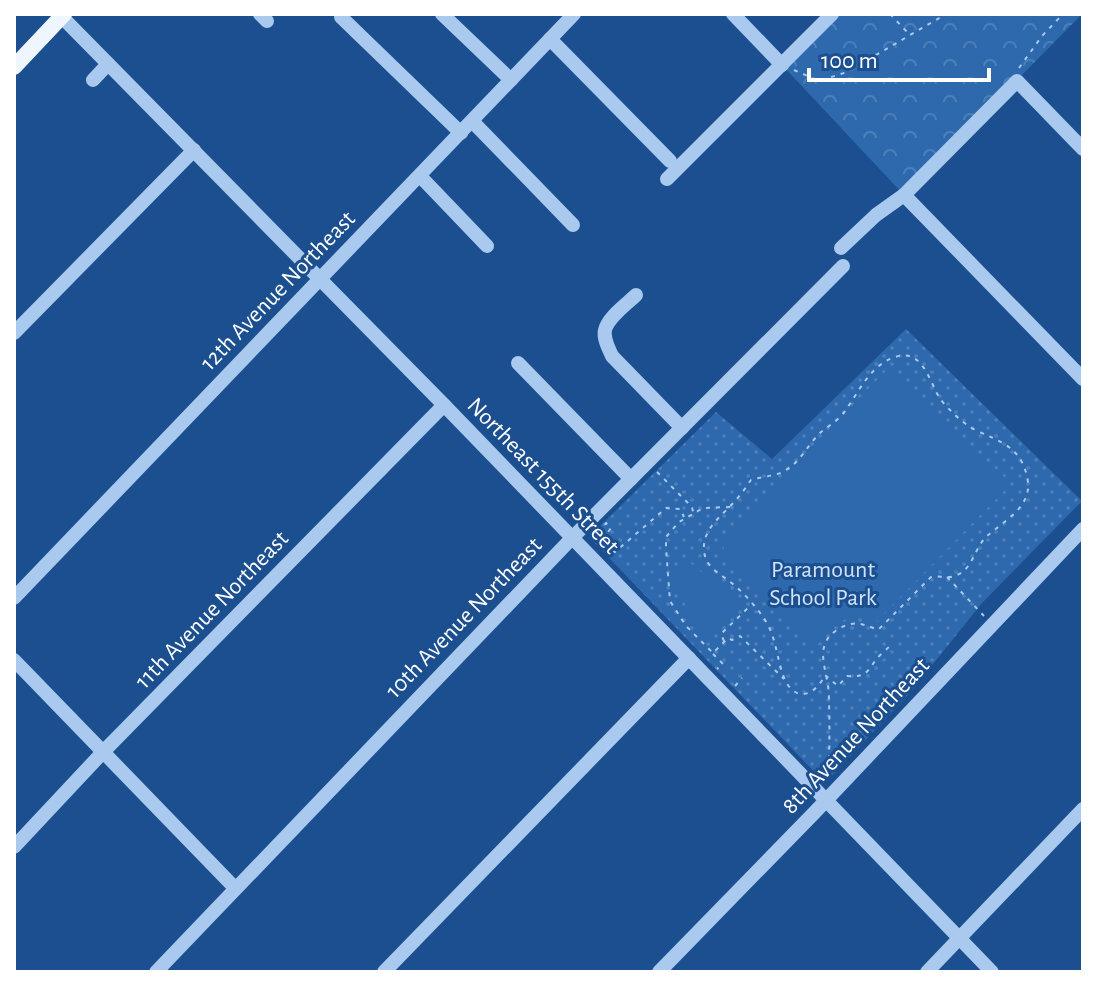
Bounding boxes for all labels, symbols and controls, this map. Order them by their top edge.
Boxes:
scale bar [809,32,989,82]
text: 100 m [821,49,878,73]
street label: 12th Avenue Northeast [196,206,360,375]
street label: Northeast 155th Street [463,393,624,559]
street label: 11th Avenue Northeast [131,526,293,693]
street label: 10th Avenue Northeast [381,533,547,703]
park label: Paramount School Park [769,558,877,610]
street label: 8th Avenue Northeast [778,653,934,819]

